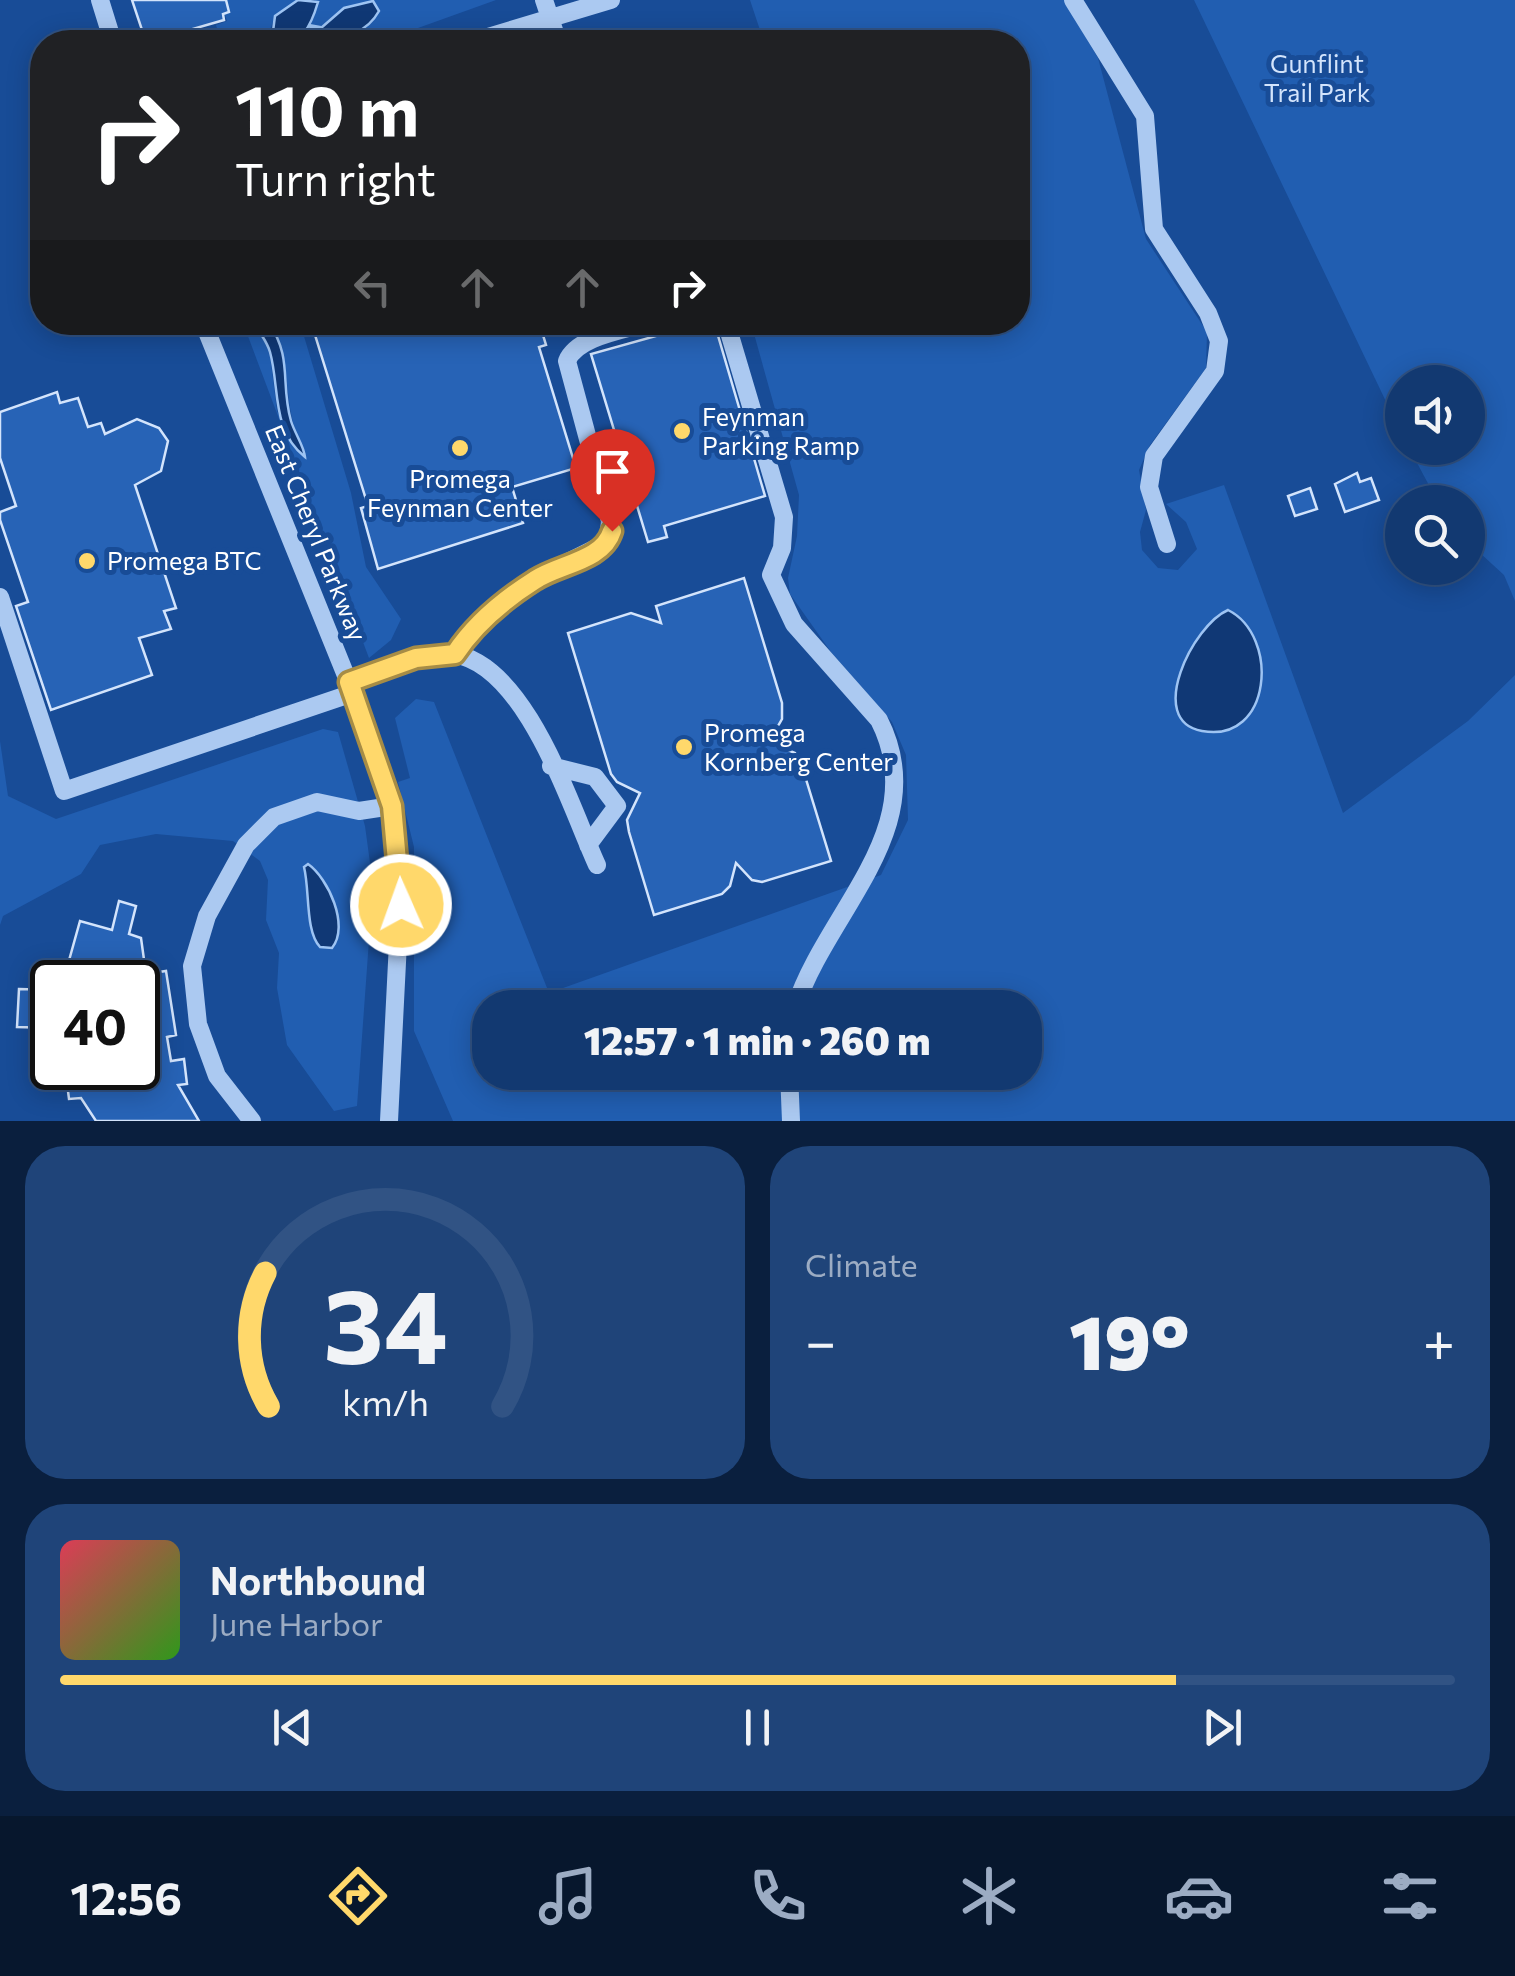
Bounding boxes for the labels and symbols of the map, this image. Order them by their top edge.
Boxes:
park label: Gunflint Trail Park [1264,48,1371,107]
place label: Feynman Parking Ramp [702,401,860,460]
street label: East Cheryl Parkway [260,420,374,645]
marker: Feynman Parking Ramp [671,420,693,442]
pin [570,429,655,532]
marker: Promega Feynman Center [449,437,471,459]
place label: Promega Feynman Center [367,463,553,522]
place label: Promega BTC [107,545,262,575]
marker: Promega BTC [76,550,98,572]
place label: Promega Kornberg Center [704,717,893,776]
marker: Promega Kornberg Center [673,736,695,758]
position arrow [349,853,453,957]
speed limit sign: 40 [30,960,160,1090]

